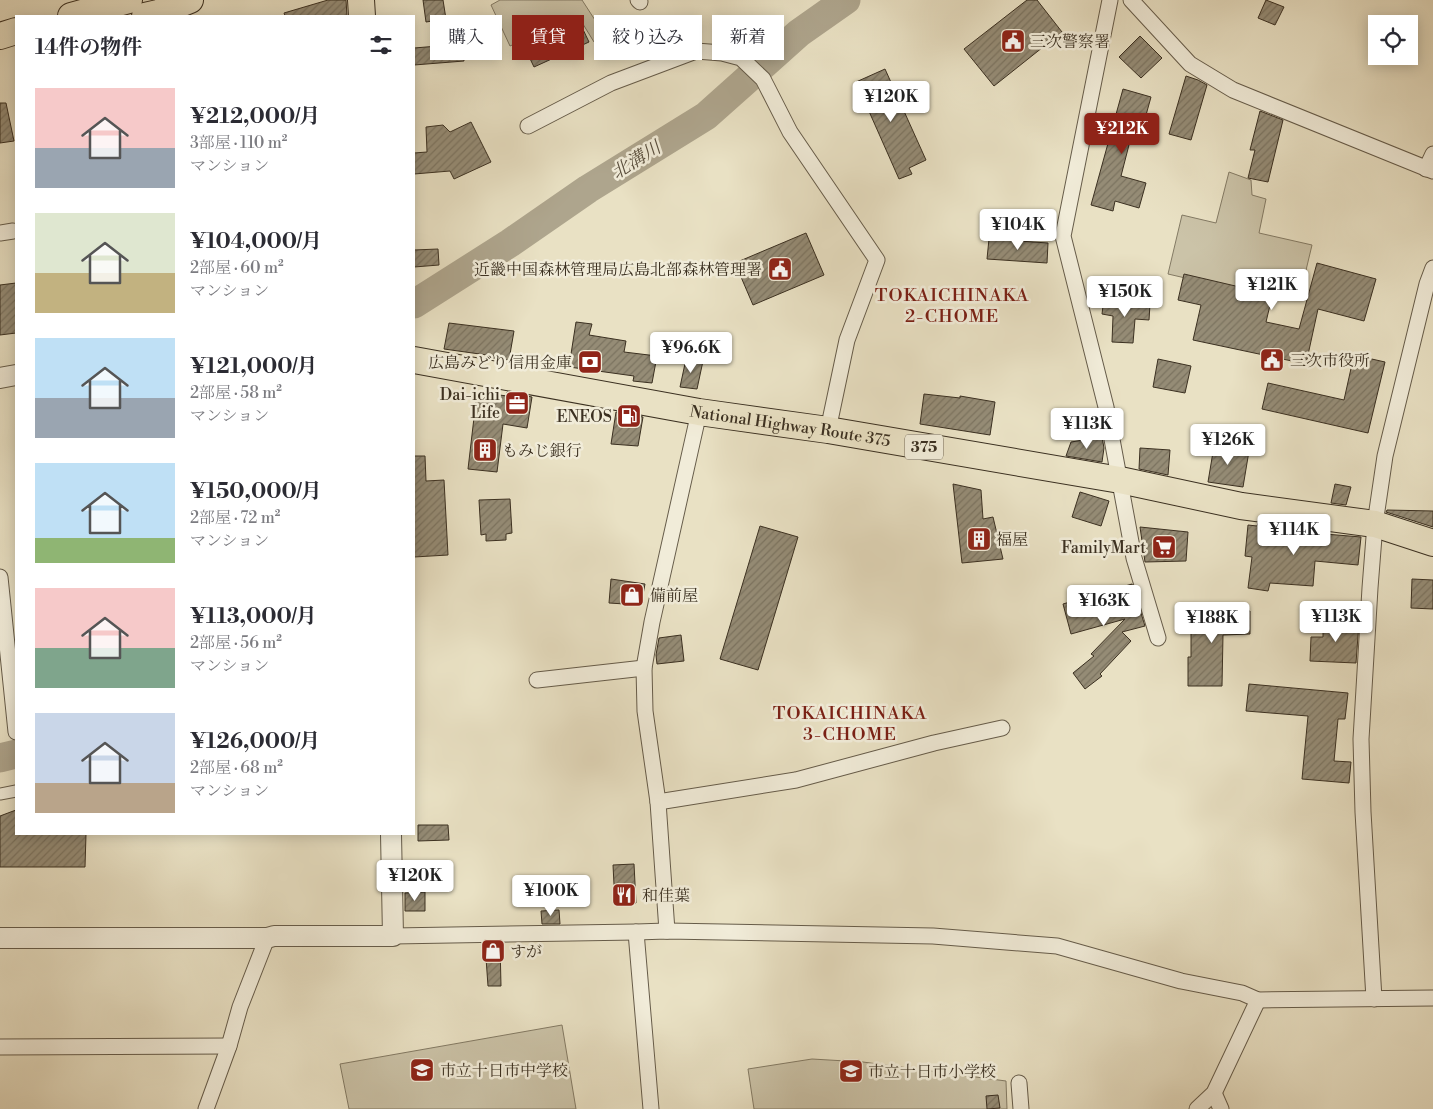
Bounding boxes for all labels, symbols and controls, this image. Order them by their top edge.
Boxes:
chip: 購入 [430,15,502,60]
chip: 賃貸 [512,15,584,60]
chip: 絞り込み [594,15,702,60]
chip: 新着 [712,15,784,60]
map controls [1368,15,1418,65]
button: locate [1368,15,1418,65]
public building icon: 三次警察署 [1000,28,1026,54]
icon: filters [367,31,395,59]
place label: 三次警察署 [1030,32,1110,52]
text: 14件の物件 [35,35,142,61]
pin: ¥120K [856,80,926,123]
text: ¥120K [864,87,918,107]
text: ¥212,000/月 [190,104,320,130]
icon: home [75,108,135,168]
pin: ¥212K [1087,112,1157,155]
text: ¥212K [1095,119,1149,139]
text: 3部屋 · 110 m² [190,133,287,153]
water label: 北溝川 [607,135,667,184]
text: マンション [190,156,269,176]
pin: ¥104K [983,208,1053,251]
text: ¥104K [991,215,1045,235]
text: ¥104,000/月 [190,229,322,255]
icon: home [75,233,135,293]
public building icon: 近畿中国森林管理局広島北部森林管理署 [767,256,793,282]
text: 2部屋 · 60 m² [190,258,284,278]
place label: 近畿中国森林管理局広島北部森林管理署 [474,260,762,280]
pin: ¥121K [1237,268,1307,311]
text: ¥121K [1246,275,1298,295]
pin: ¥150K [1090,276,1160,318]
text: マンション [190,281,269,301]
text: ¥150K [1098,282,1152,302]
district label: TOKAICHINAKA 2-CHOME [875,284,1029,328]
pin: ¥96.6K [650,332,732,374]
text: ¥96.6K [661,338,721,358]
public building icon: 三次市役所 [1259,347,1285,373]
bank icon: 広島みどり信用金庫 [577,349,603,375]
place label: 三次市役所 [1290,351,1370,371]
place label: 広島みどり信用金庫 [428,353,572,373]
text: ¥121,000/月 [190,354,318,380]
icon: home [75,358,135,418]
text: 2部屋 · 58 m² [190,383,282,403]
place label: Dai-ichi Life [440,385,500,423]
office icon: Dai-ichi Life [504,390,530,416]
street label: National Highway Route 375 [688,402,892,452]
fuel station icon: ENEOS [616,403,642,429]
text: マンション [190,406,269,426]
place label: ENEOS [556,407,612,427]
pin: ¥113K [1052,408,1122,450]
text: ¥113K [1062,414,1112,434]
pin: ¥126K [1193,424,1263,466]
text: ¥126K [1201,430,1255,450]
road number: 375 [905,434,943,460]
building icon: もみじ銀行 [472,437,498,463]
place label: もみじ銀行 [502,441,582,461]
text: ¥150,000/月 [190,479,322,505]
icon: home [75,483,135,543]
text: 2部屋 · 72 m² [190,508,280,528]
pin: ¥114K [1259,514,1329,556]
text: ¥114K [1268,520,1320,540]
building icon: 福屋 [966,526,992,552]
place label: 福屋 [996,530,1028,550]
text: マンション [190,531,269,551]
supermarket icon: FamilyMart [1151,534,1177,560]
place label: FamilyMart [1061,538,1146,558]
shop icon: 備前屋 [619,582,645,608]
pin: ¥163K [1069,584,1139,627]
place label: 備前屋 [650,586,698,606]
text: ¥163K [1078,591,1130,611]
pin: ¥113K [1301,600,1371,643]
pin: ¥188K [1177,602,1247,644]
text: ¥113,000/月 [190,604,317,630]
text: ¥113K [1311,607,1361,627]
icon: home [75,608,135,668]
text: ¥188K [1185,608,1239,628]
text: 2部屋 · 56 m² [190,633,282,653]
text: マンション [190,656,269,676]
district label: TOKAICHINAKA 3-CHOME [773,702,927,746]
text: ¥126,000/月 [190,729,320,755]
icon: home [75,733,135,793]
text: 2部屋 · 68 m² [190,758,283,778]
text: マンション [190,781,269,801]
pin: ¥120K [380,860,450,902]
text: ¥120K [388,866,442,886]
pin: ¥100K [516,874,586,917]
text: ¥100K [523,881,579,901]
restaurant icon: 和佳葉 [611,882,637,908]
place label: 和佳葉 [642,886,690,906]
shop icon: すが [480,938,506,964]
place label: すが [510,942,542,962]
school or university icon: 市立十日市中学校 [409,1057,435,1083]
school or university icon: 市立十日市小学校 [838,1058,864,1084]
place label: 市立十日市中学校 [440,1061,568,1081]
place label: 市立十日市小学校 [868,1062,996,1082]

